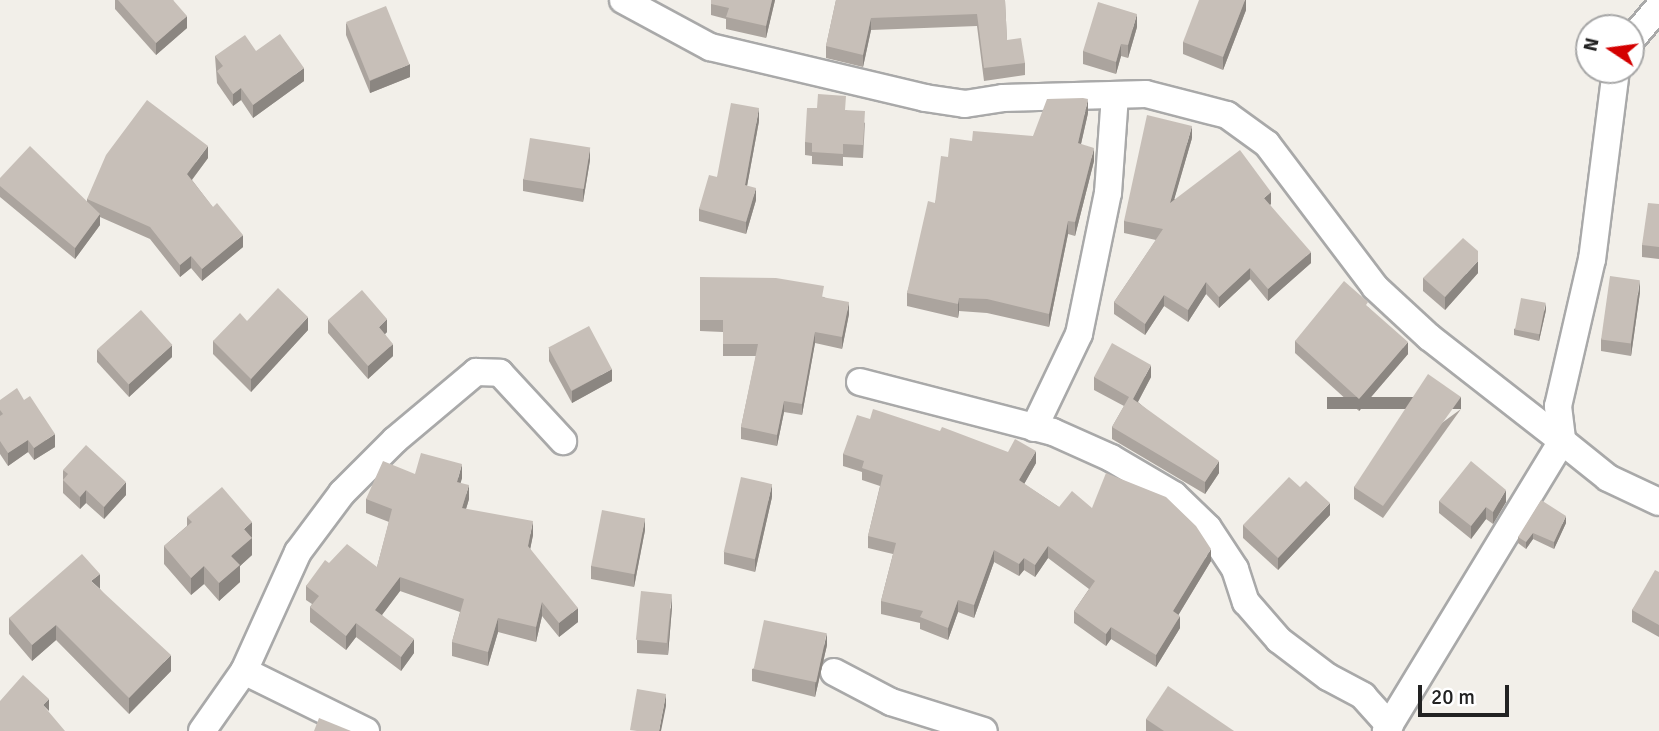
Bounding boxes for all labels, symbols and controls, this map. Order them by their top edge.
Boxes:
north arrow [1575,14,1645,84]
text: N [1578,36,1605,54]
scale bar [1421,672,1512,716]
text: 20 m [1431,684,1475,710]

